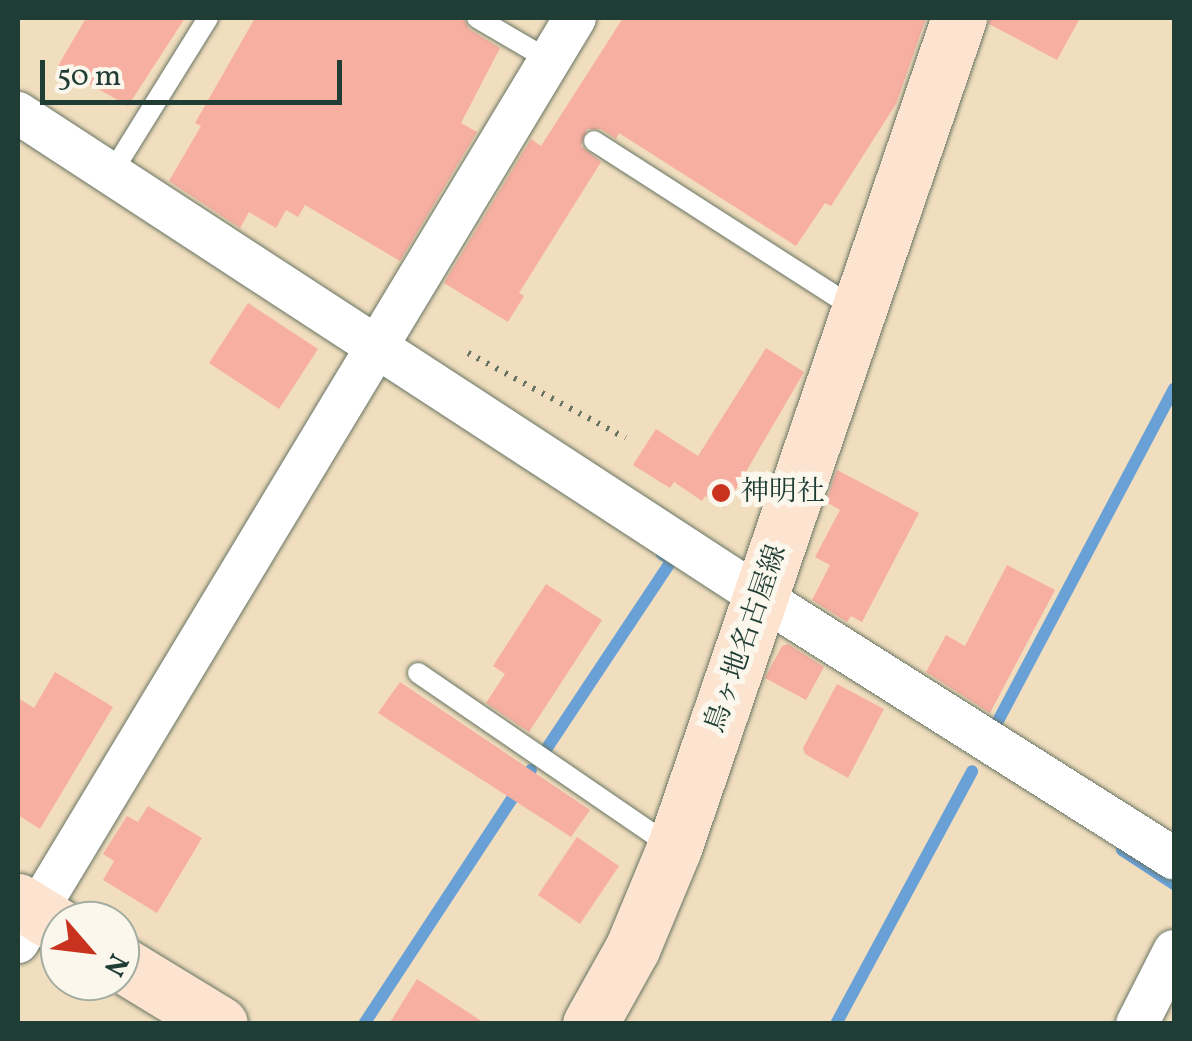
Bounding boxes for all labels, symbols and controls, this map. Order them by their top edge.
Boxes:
scale bar [45,40,348,102]
text: 50 m [57,56,121,98]
place label: 神明社 [741,476,825,510]
marker: 神明社 [710,482,732,504]
street label: 鳥ヶ地名古屋線 [699,541,795,737]
north arrow [40,901,140,1001]
text: N [93,946,137,983]

